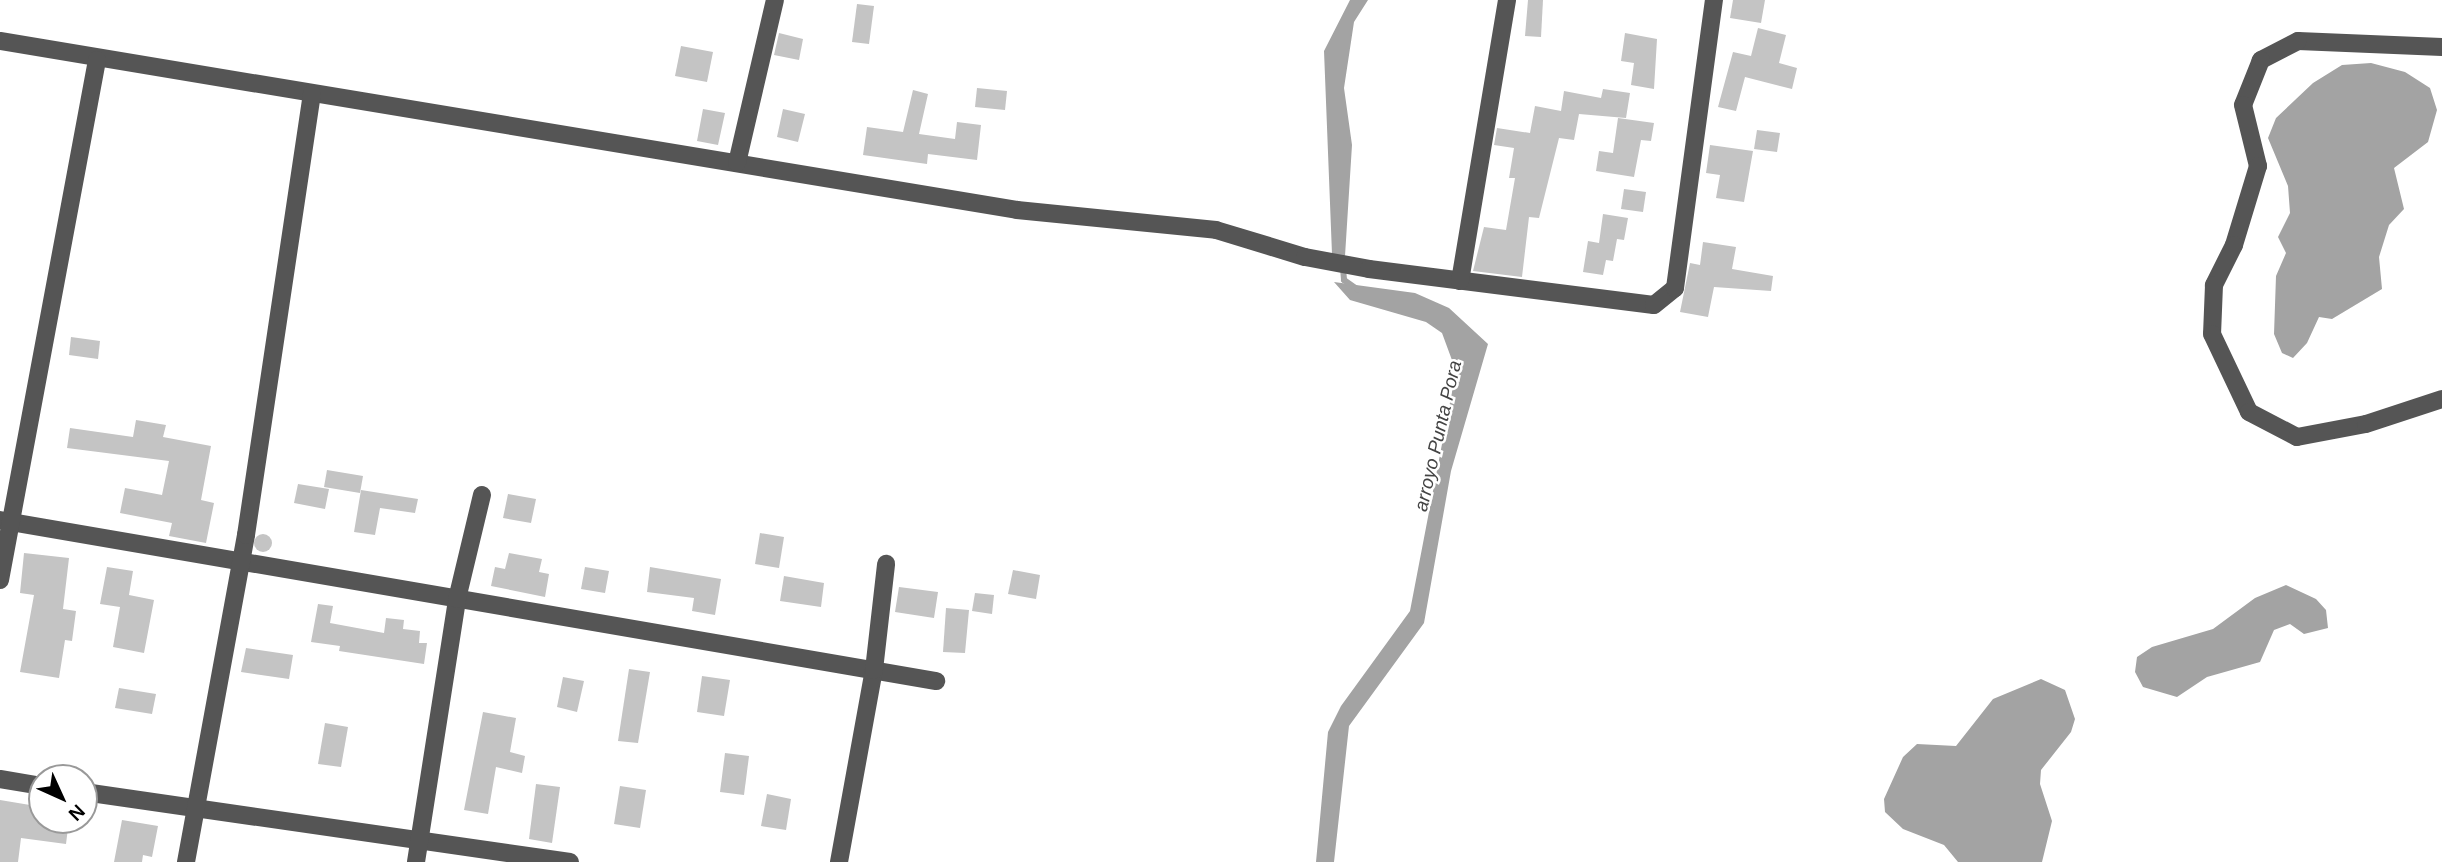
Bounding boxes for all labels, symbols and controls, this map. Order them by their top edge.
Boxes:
water label: arroyo Punta Pora [1410,358,1466,514]
north arrow [28,764,98,834]
text: N [65,801,89,825]

